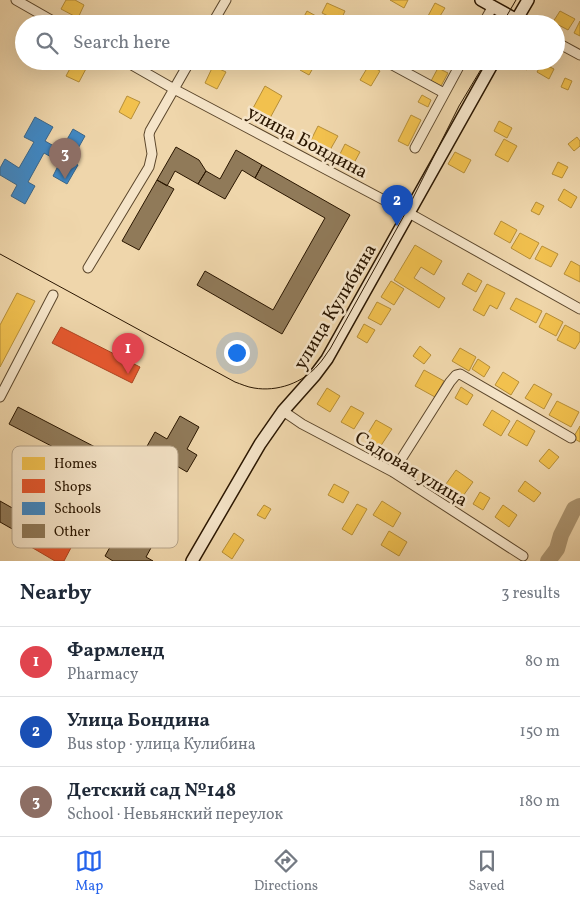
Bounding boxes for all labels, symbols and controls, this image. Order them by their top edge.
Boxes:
search box [15,15,565,70]
icon: search [33,29,61,57]
text: Search here [73,30,170,56]
street label: улица Бондина [242,100,372,186]
pin: 3 [49,138,81,179]
pin: 2 [381,185,413,226]
street label: улица Кулибина [288,239,384,375]
pin: 1 [112,333,144,374]
your location [224,340,250,366]
street label: Садовая улица [349,426,472,514]
legend [12,446,178,548]
text: Homes [54,455,97,474]
text: Shops [54,478,92,497]
text: Schools [54,500,101,519]
text: Other [54,523,90,542]
text: Nearby [20,579,91,608]
text: 3 results [501,583,560,605]
text: Фармленд [67,638,165,664]
text: 1 [33,651,39,673]
text: 80 m [525,651,560,673]
text: Pharmacy [67,664,138,686]
text: Улица Бондина [67,708,210,734]
text: 2 [32,721,40,743]
text: 150 m [519,721,560,743]
text: Bus stop · улица Кулибина [67,734,256,756]
text: Детский сад №148 [67,778,236,804]
text: 3 [32,791,40,813]
text: 180 m [519,791,560,813]
text: School · Невьянский переулок [67,804,283,826]
tab: Map [75,847,103,896]
tab: Directions [254,847,318,896]
tab: Saved [469,847,505,896]

